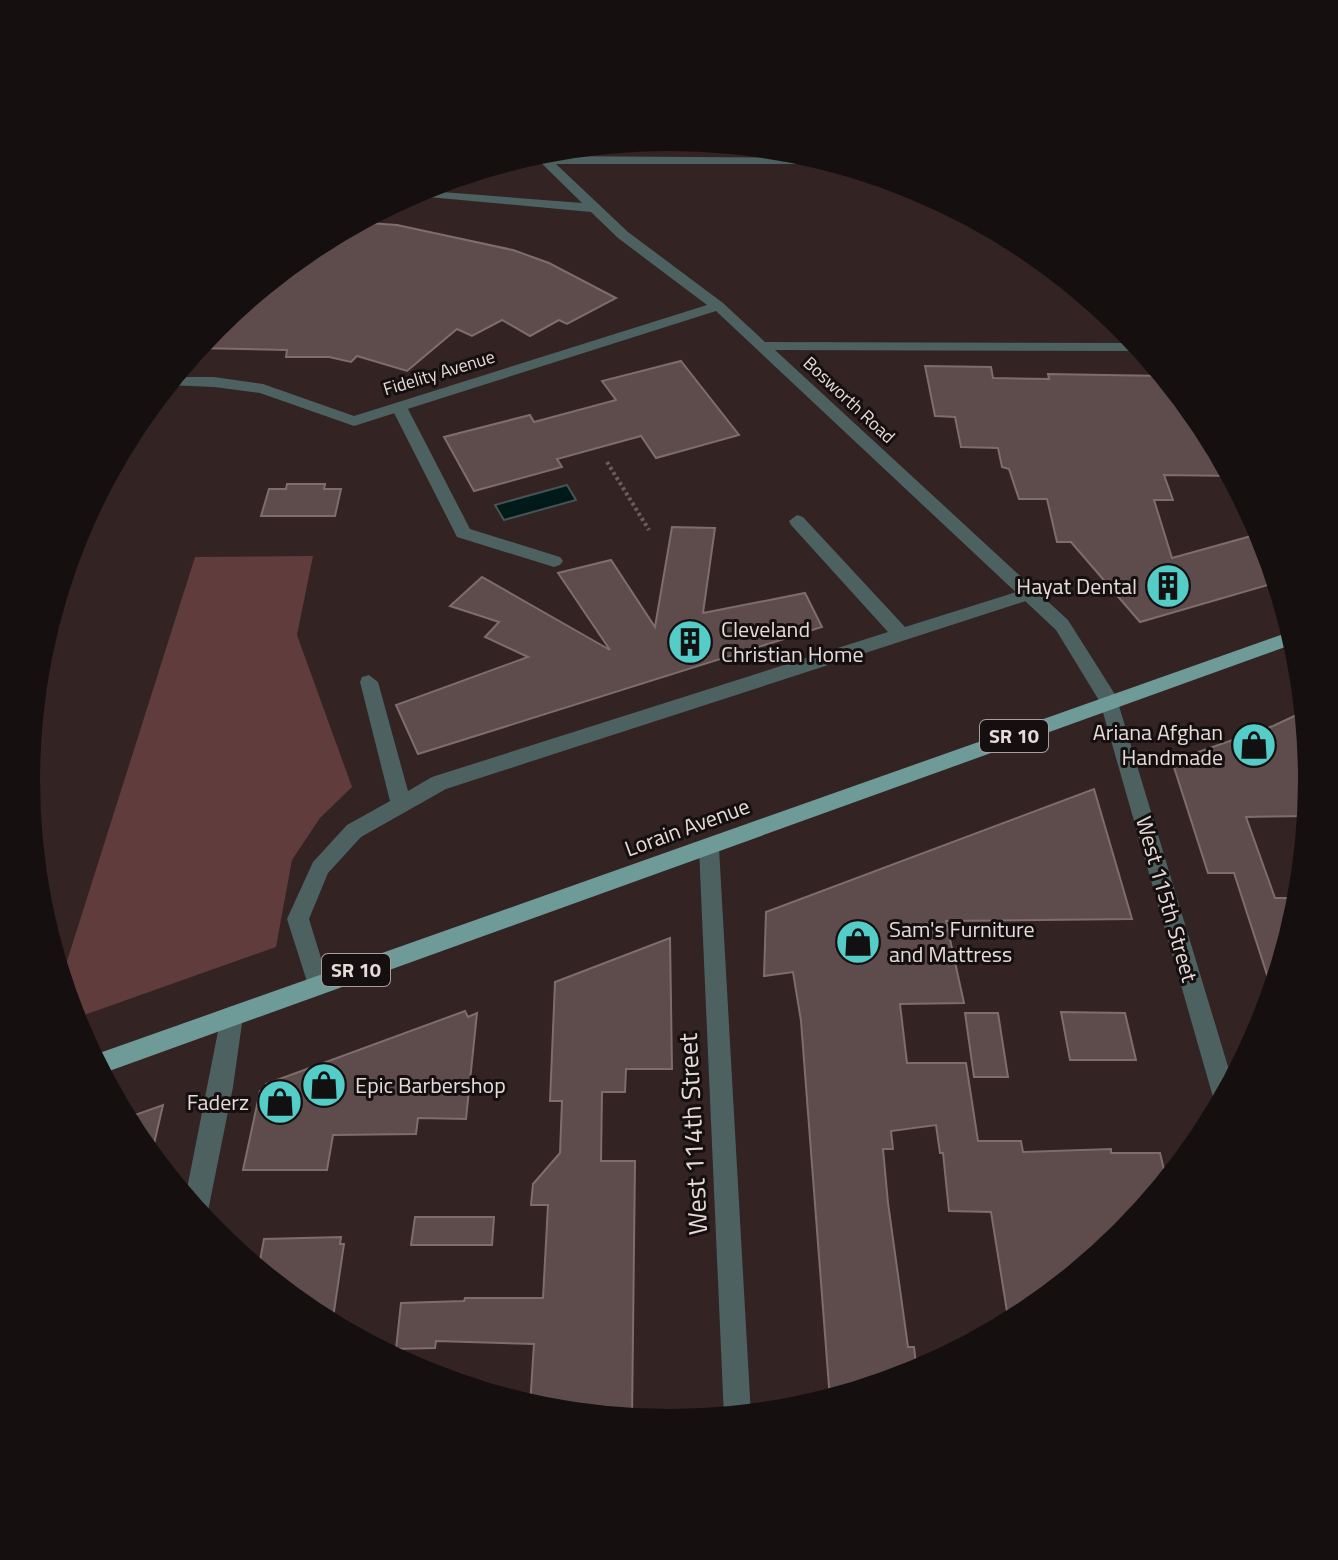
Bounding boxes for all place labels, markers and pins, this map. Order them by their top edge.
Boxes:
building icon: Hayat Dental [1144,562,1192,610]
place label: Hayat Dental [1016,569,1137,603]
place label: Cleveland Christian Home [721,612,864,671]
building icon: Cleveland Christian Home [666,618,714,666]
place label: Ariana Afghan Handmade [1093,715,1223,774]
shop icon: Ariana Afghan Handmade [1230,721,1278,769]
place label: Sam's Furniture and Mattress [889,912,1035,971]
shop icon: Sam's Furniture and Mattress [834,918,882,966]
shop icon: Epic Barbershop [300,1061,348,1109]
place label: Epic Barbershop [355,1068,506,1102]
shop icon: Faderz [256,1078,304,1126]
place label: Faderz [187,1085,249,1119]

